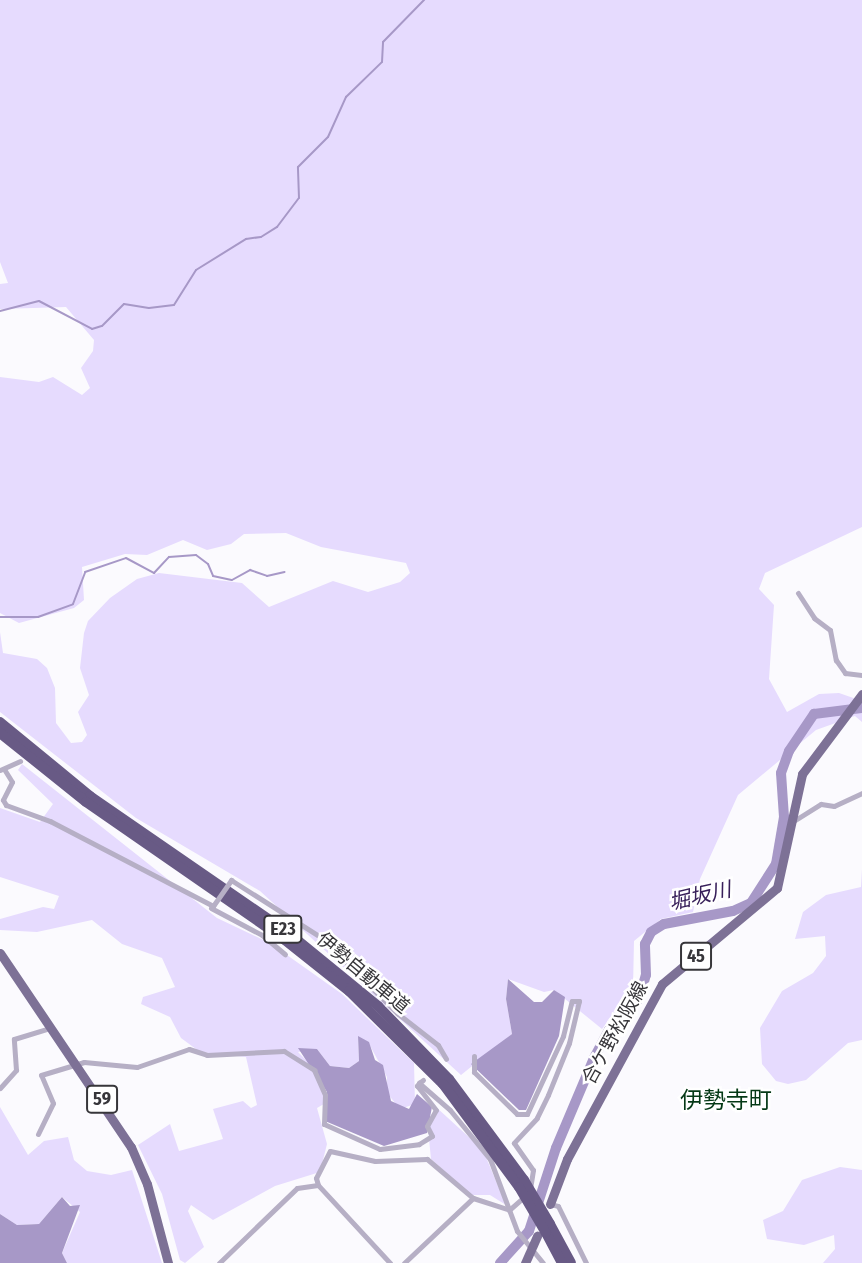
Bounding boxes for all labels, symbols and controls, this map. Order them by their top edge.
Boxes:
water label: 堀坂川 [666,877,734,915]
road number: E23 [262,914,304,944]
street label: 伊勢自動車道 [312,928,414,1018]
road number: 45 [678,942,714,971]
street label: 合ケ野松阪線 [577,978,653,1088]
road number: 59 [84,1084,119,1114]
district label: 伊勢寺町 [680,1086,772,1114]

